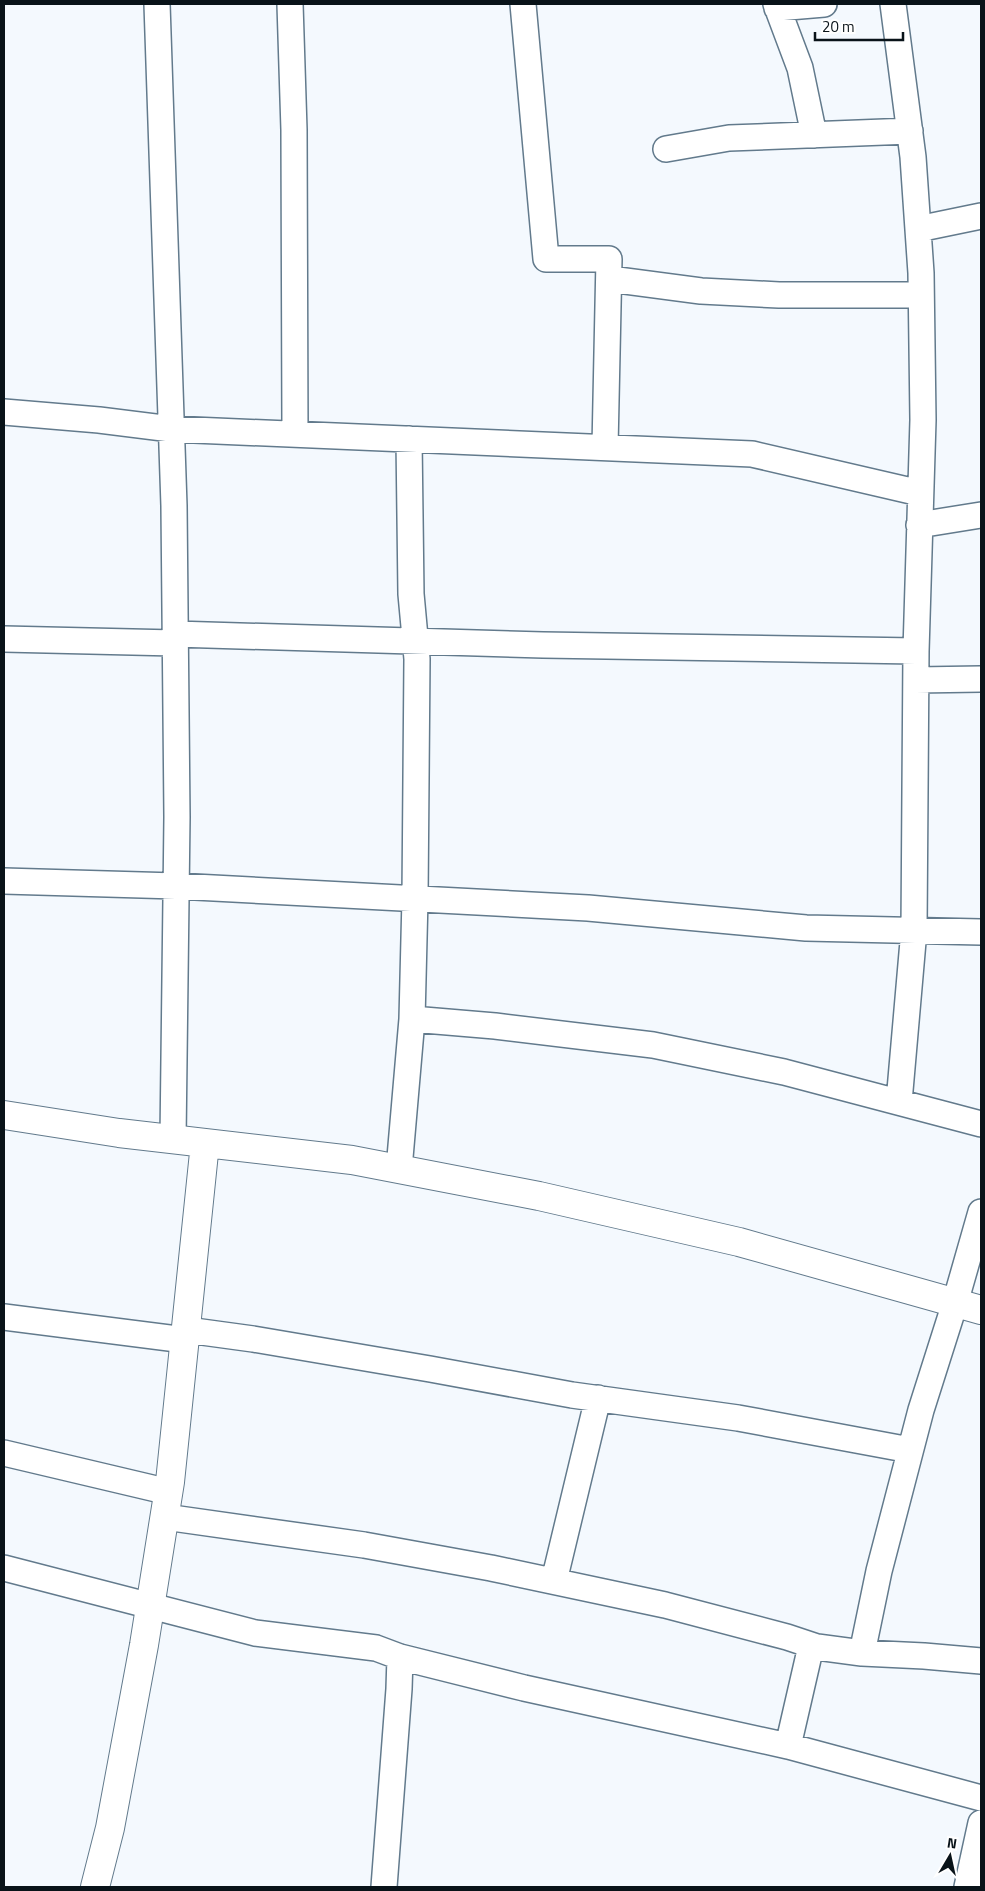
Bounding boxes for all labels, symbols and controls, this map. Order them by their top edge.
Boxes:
scale bar [815,10,902,42]
text: 20 m [822,15,855,38]
north arrow [925,1831,975,1881]
text: N [946,1832,959,1854]

